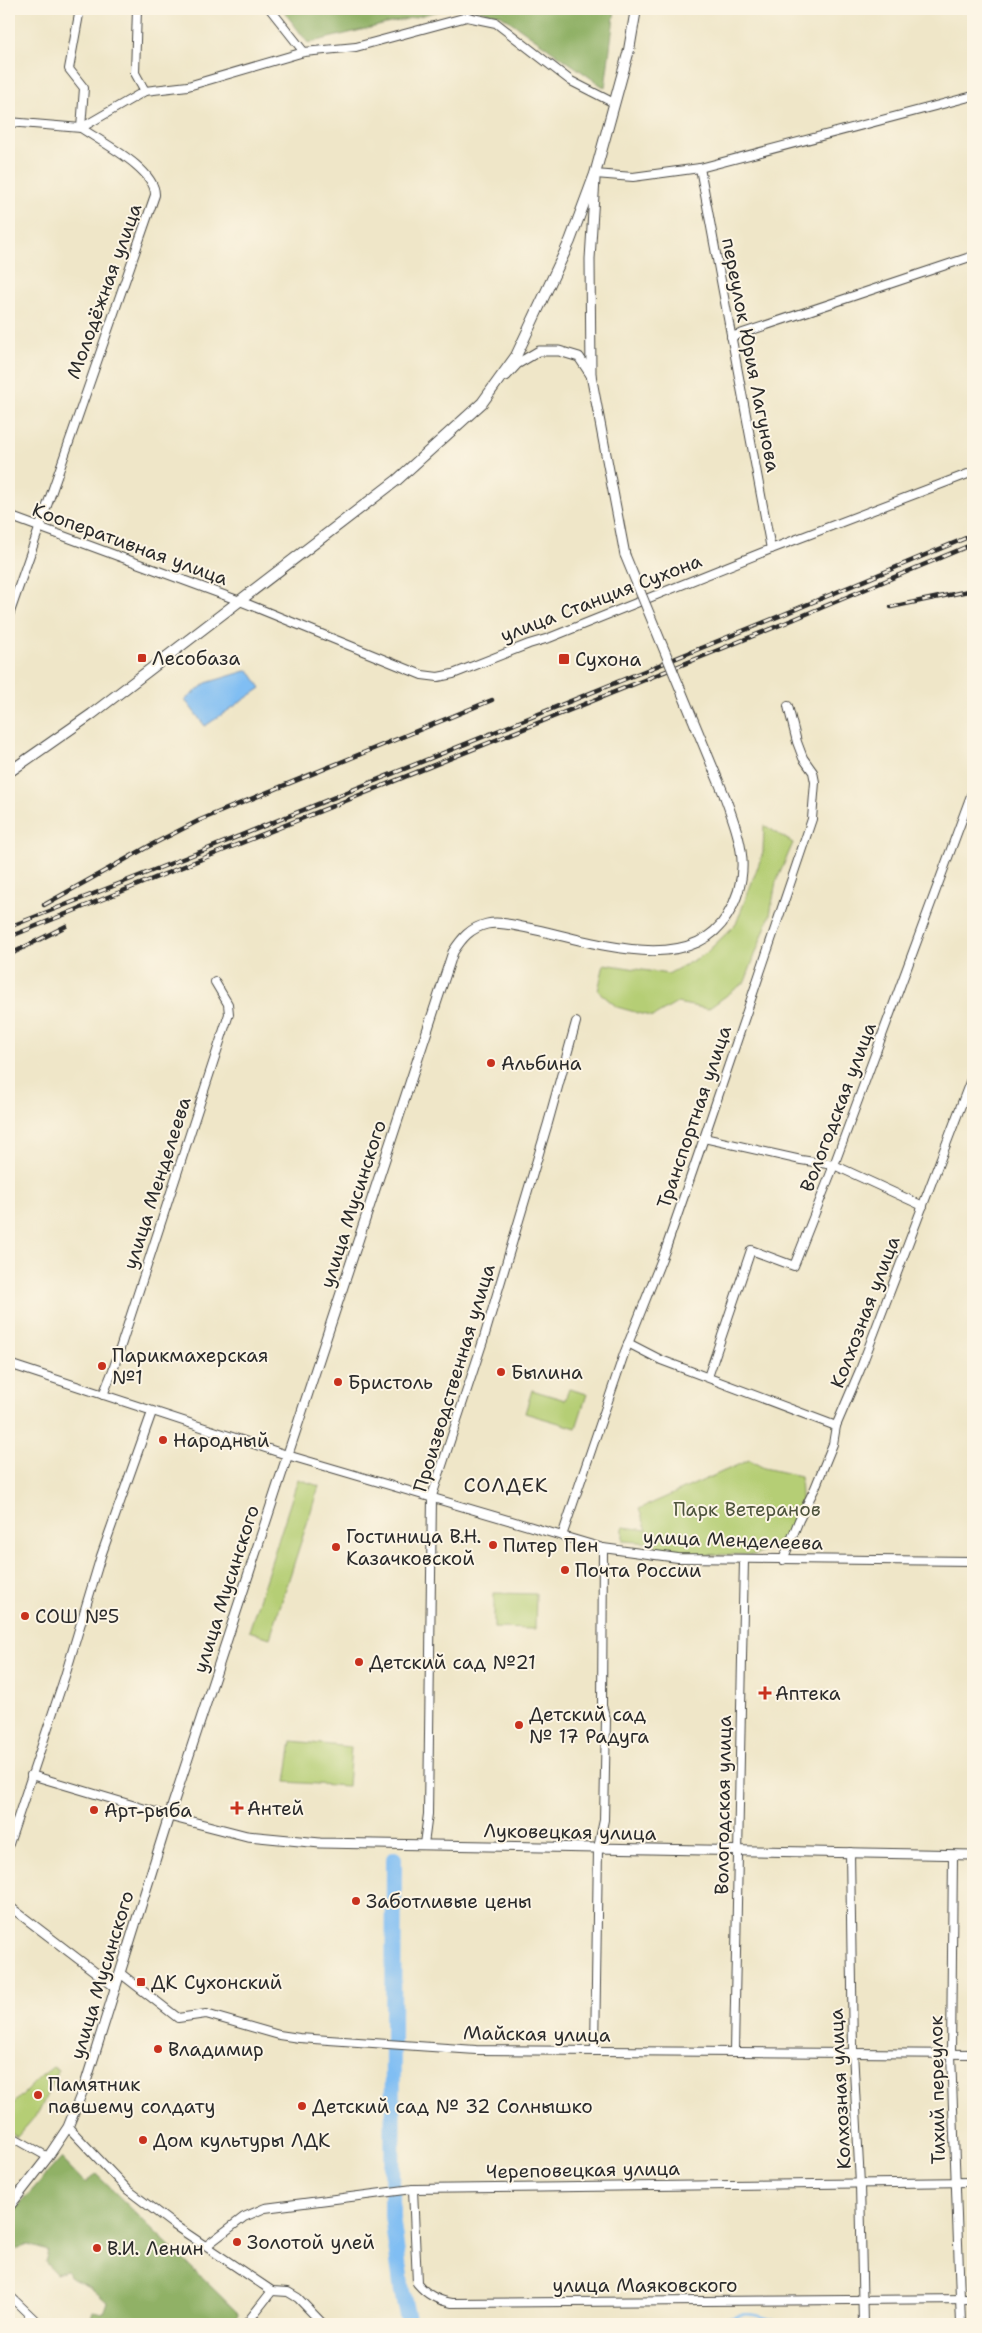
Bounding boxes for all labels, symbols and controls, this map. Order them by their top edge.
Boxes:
street label: Молодёжная улица [61,200,147,382]
street label: переулок Юрия Лагунова [716,236,786,474]
street label: Кооперативная улица [29,497,232,591]
street label: улица Станция Сухона [497,548,705,648]
place label: Лесобаза [152,646,241,671]
place label: Сухона [575,647,641,672]
marker: Лесобаза [136,652,148,664]
marker: Сухона [557,652,571,666]
street label: Вологодская улица [794,1019,882,1195]
street label: Транспортная улица [651,1022,737,1212]
place label: Альбина [501,1051,582,1076]
marker: Альбина [485,1057,497,1069]
street label: улица Менделеева [117,1093,197,1272]
street label: улица Мусинского [314,1117,392,1291]
street label: Колхозная улица [824,1232,906,1392]
street label: Производственная улица [407,1261,501,1495]
place label: Парикмахерская №1 [112,1343,269,1390]
marker: Парикмахерская №1 [96,1360,108,1372]
place label: Былина [511,1360,583,1385]
marker: Былина [495,1366,507,1378]
place label: Бристоль [348,1370,433,1395]
marker: Бристоль [332,1376,344,1388]
place label: Народный [173,1428,269,1453]
marker: Народный [157,1434,169,1446]
district label: СОЛДЕК [463,1472,549,1498]
park label: Парк Ветеранов [673,1497,821,1522]
street label: улица Мусинского [187,1502,265,1676]
place label: Гостиница В.Н. Казачковской [346,1524,482,1571]
street label: улица Менделеева [643,1524,824,1556]
place label: Питер Пен [503,1533,598,1558]
marker: Питер Пен [487,1539,499,1551]
marker: Гостиница В.Н. Казачковской [330,1541,342,1553]
place label: Почта России [575,1558,701,1583]
marker: Почта России [559,1564,571,1576]
place label: СОШ №5 [35,1604,119,1629]
marker: СОШ №5 [19,1610,31,1622]
place label: Детский сад №21 [369,1650,536,1675]
marker: Детский сад №21 [353,1656,365,1668]
place label: Аптека [775,1681,841,1706]
marker: Аптека [759,1687,771,1699]
place label: Детский сад № 17 Радуга [529,1702,649,1749]
street label: Вологодская улица [709,1715,737,1895]
marker: Детский сад № 17 Радуга [513,1719,525,1731]
place label: Антей [247,1796,304,1821]
place label: Арт-рыба [104,1798,192,1823]
marker: Антей [231,1802,243,1814]
marker: Арт-рыба [88,1804,100,1816]
street label: Луковецкая улица [483,1818,657,1846]
street label: улица Мусинского [64,1888,140,2062]
place label: Заботливые цены [366,1889,532,1914]
marker: Заботливые цены [350,1895,362,1907]
place label: ДК Сухонский [151,1970,282,1995]
marker: ДК Сухонский [135,1976,147,1988]
street label: Колхозная улица [823,2008,857,2170]
street label: Тихий переулок [923,2015,951,2165]
street label: Майская улица [463,2020,611,2048]
place label: Владимир [168,2037,264,2062]
marker: Владимир [152,2043,164,2055]
place label: Памятник павшему солдату [48,2072,215,2119]
marker: Памятник павшему солдату [32,2089,44,2101]
place label: Детский сад № 32 Солнышко [312,2094,593,2119]
marker: Детский сад № 32 Солнышко [296,2100,308,2112]
place label: Дом культуры ЛДК [153,2128,330,2153]
marker: Дом культуры ЛДК [137,2134,149,2146]
street label: Череповецкая улица [486,2156,680,2184]
place label: Золотой улей [247,2230,375,2255]
place label: В.И. Ленин [107,2236,204,2261]
marker: Золотой улей [231,2236,243,2248]
marker: В.И. Ленин [91,2242,103,2254]
street label: улица Маяковского [552,2273,738,2298]

